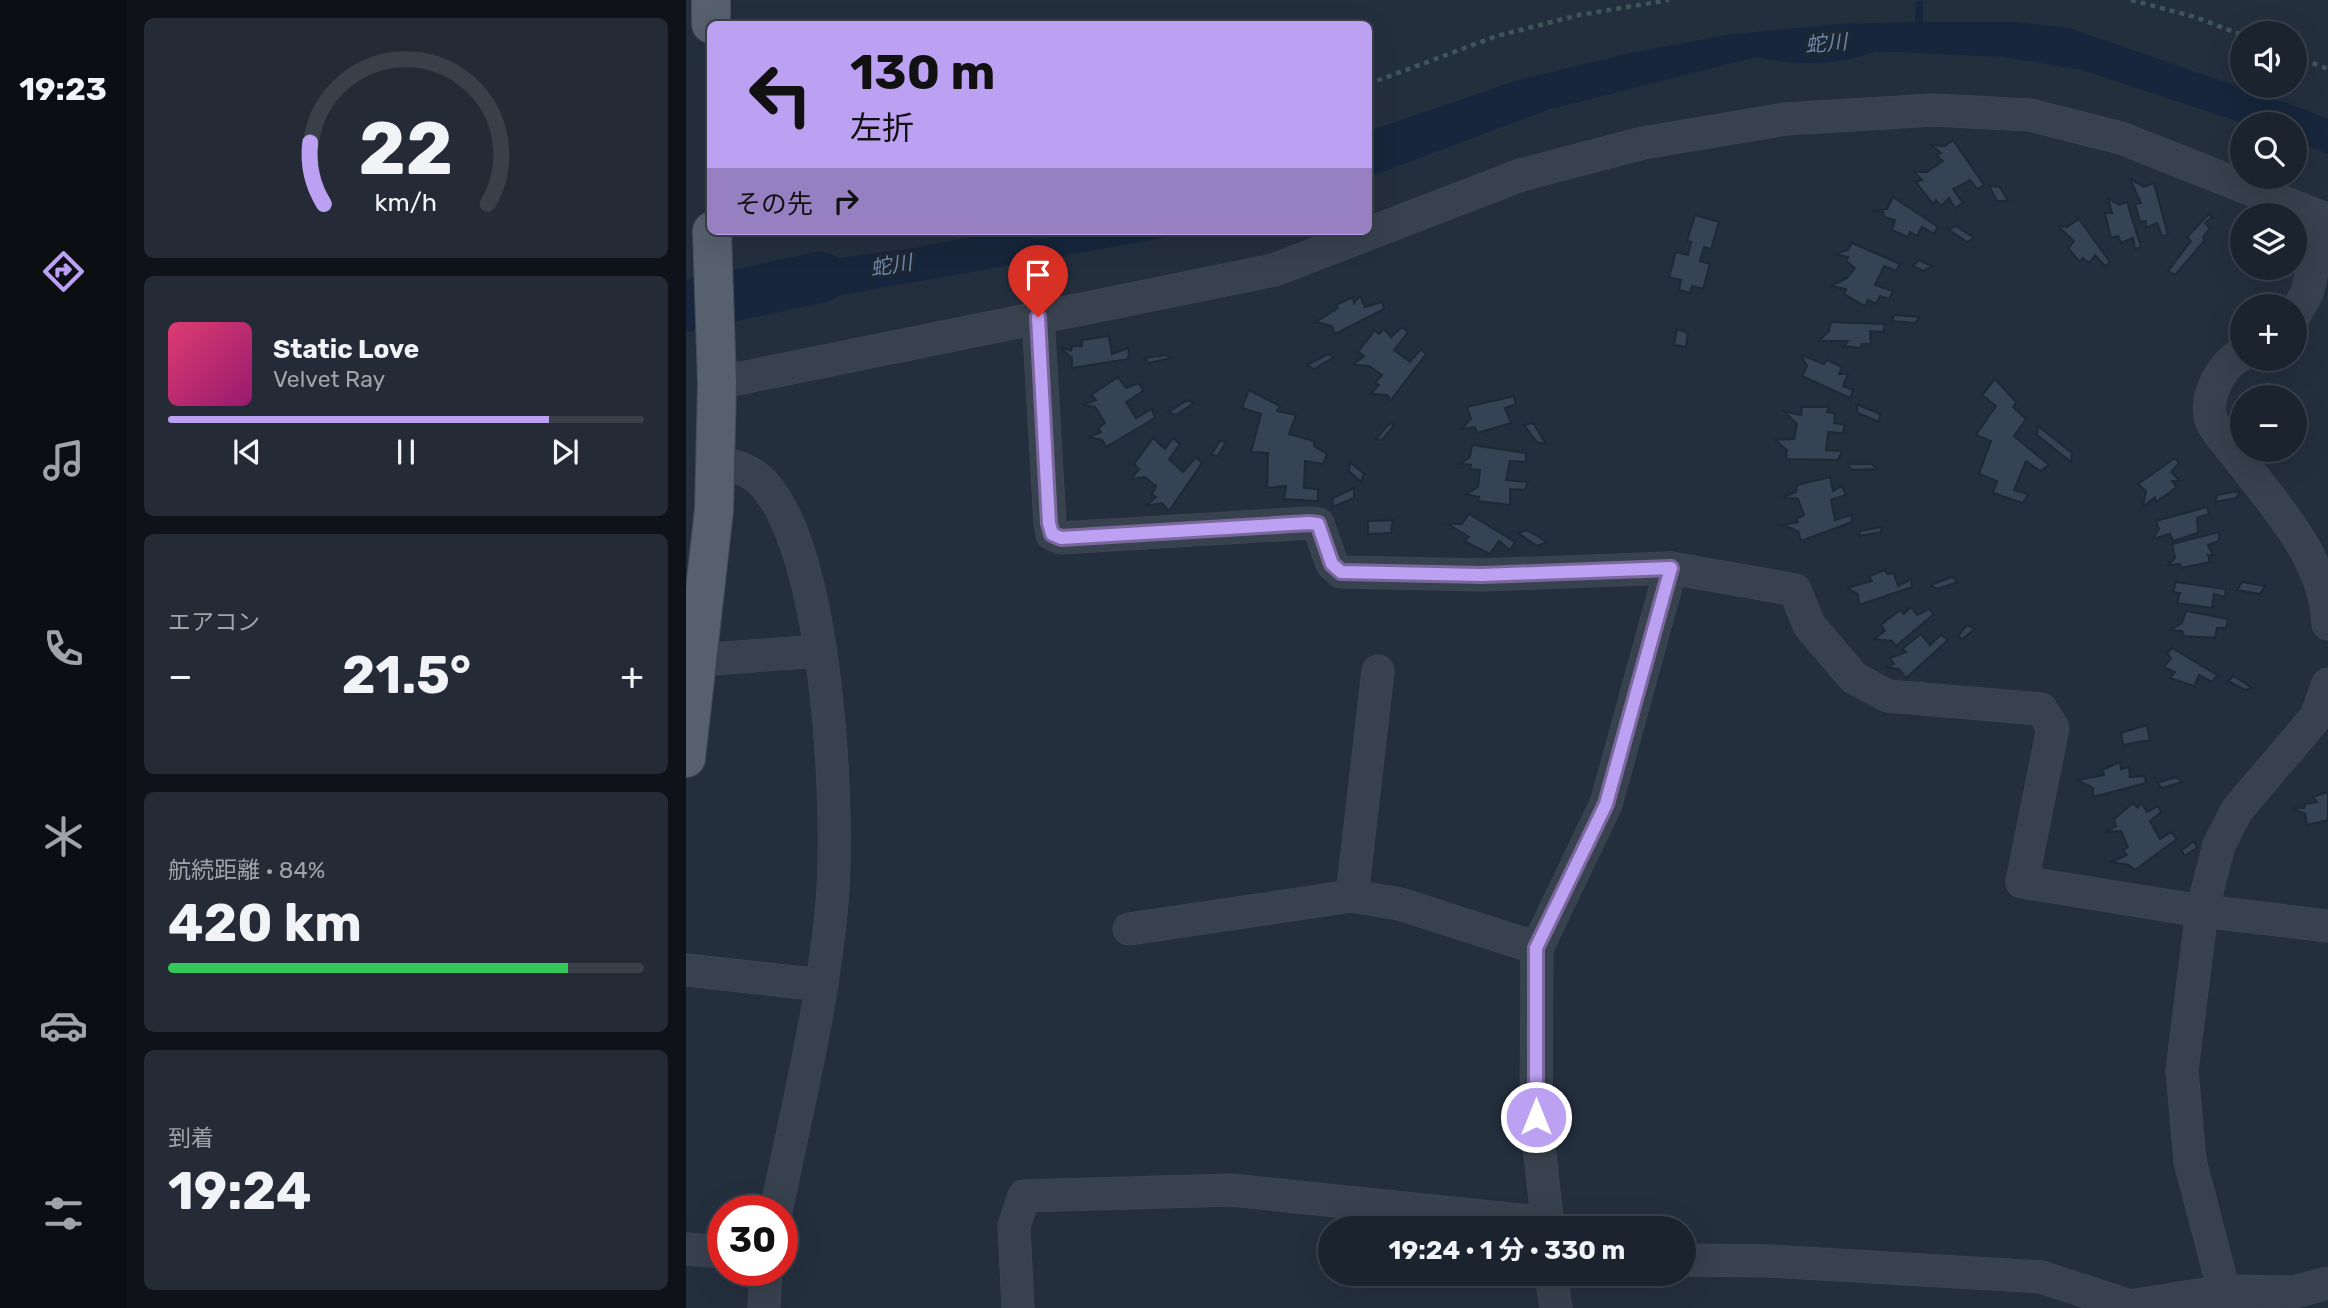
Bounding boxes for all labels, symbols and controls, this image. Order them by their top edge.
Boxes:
map controls [2230,21,2307,462]
button: sound [2230,21,2307,98]
water label: 蛇川 [1804,29,1850,57]
text: 130 m [850,43,995,101]
icon: left [735,49,826,140]
text: 19:23 [19,70,107,108]
text: 22 [359,106,453,192]
text: 左折 [850,109,914,147]
button: search [2230,112,2307,189]
icon: right [827,182,865,220]
text: km/h [375,188,437,217]
text: その先 [735,189,813,220]
button: layers [2230,203,2307,280]
pin [1008,245,1068,317]
icon: directions [39,247,88,296]
water label: 蛇川 [868,249,916,281]
icon: arrive [1019,256,1057,294]
button: + [2230,294,2307,371]
text: Static Love [273,334,419,365]
text: Velvet Ray [273,365,385,393]
button: − [2230,385,2307,462]
icon: previous [228,433,266,471]
icon: pause [387,433,425,471]
icon: next [546,433,584,471]
icon: music [39,436,88,485]
text: エアコン [168,608,260,636]
icon: phone [39,624,88,673]
text: 21.5° [342,644,471,706]
text: − [168,653,193,699]
text: + [620,653,644,699]
icon: climate [39,812,88,861]
text: 航続距離 · 84% [168,856,325,884]
text: 420 km [168,892,362,954]
icon: car [39,1001,88,1050]
position arrow [1499,1080,1573,1154]
text: 到着 [168,1124,214,1152]
text: 19:24 [168,1160,311,1222]
icon: filters [39,1189,88,1238]
speed limit sign: 30 [707,1195,798,1286]
text: 19:24 · 1 分 · 330 m [1389,1235,1625,1266]

